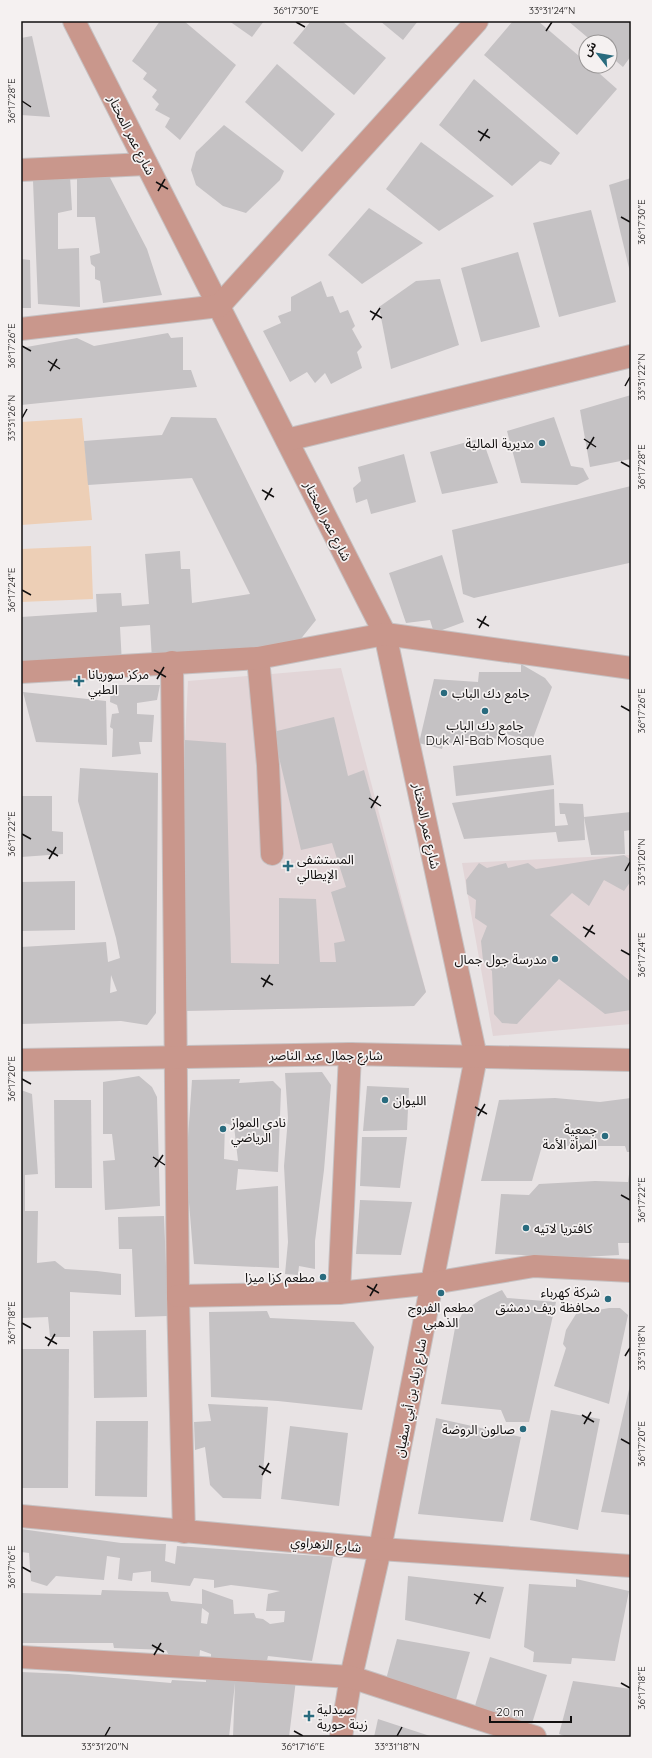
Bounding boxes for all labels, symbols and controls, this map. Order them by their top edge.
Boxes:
text: 36°17'30"E [273,4,319,17]
text: 33°31'24"N [529,4,575,17]
north arrow [578,34,618,74]
text: ش [580,39,599,59]
text: 36°17'28"E [5,78,18,124]
street label: شارع عمر المختار [102,92,159,179]
text: 36°17'30"E [635,199,648,245]
text: 36°17'26"E [5,323,18,369]
text: 33°31'22"N [635,354,648,400]
text: 33°31'26"N [5,395,18,441]
place label: مديرية المالية [466,435,534,451]
marker: مديرية المالية [537,438,547,448]
text: 36°17'28"E [635,444,648,490]
street label: شارع عمر المختار [298,478,355,565]
text: 36°17'24"E [5,567,18,612]
place label: مركز سوريانا الطبي [88,666,149,700]
marker: مركز سوريانا الطبي [73,675,85,687]
place label: جامع دك الباب [452,685,530,704]
marker: جامع دك الباب [439,688,449,698]
text: 36°17'26"E [635,688,648,734]
marker: جامع دك الباب Duk Al-Bab Mosque [480,706,490,716]
place label: جامع دك الباب Duk Al-Bab Mosque [426,717,544,748]
street label: شارع عمر المختار [407,781,444,871]
text: 36°17'22"E [5,811,18,857]
text: 33°31'20"N [635,838,648,886]
place label: المستشفى الإيطالي [297,851,354,885]
marker: المستشفى الإيطالي [282,860,294,872]
text: 36°17'24"E [635,932,648,977]
place label: مدرسة جول جمال [454,951,547,968]
marker: مدرسة جول جمال [550,954,560,964]
street label: شارع جمال عبد الناصر [268,1047,383,1066]
text: 36°17'20"E [5,1056,18,1102]
place label: الليوان [393,1092,426,1109]
marker: الليوان [380,1095,390,1105]
place label: نادي المواز الرياضي [230,1114,286,1148]
place label: جمعية المرأة الأمة [543,1121,597,1152]
marker: نادي المواز الرياضي [218,1124,228,1134]
marker: جمعية المرأة الأمة [600,1131,610,1141]
text: 36°17'22"E [635,1177,648,1223]
place label: كافتريا لاتيه [534,1220,593,1236]
marker: كافتريا لاتيه [521,1223,531,1233]
place label: مطعم كزا ميزا [245,1269,315,1288]
marker: مطعم كزا ميزا [318,1272,328,1282]
place label: شركة كهرباء محافظة ريف دمشق [496,1284,600,1316]
marker: مطعم الفروج الذهبي [436,1288,446,1298]
marker: شركة كهرباء محافظة ريف دمشق [603,1294,613,1304]
place label: مطعم الفروج الذهبي [408,1299,474,1333]
text: 36°17'18"E [5,1301,18,1345]
text: 33°31'18"N [635,1326,648,1370]
street label: شارع زياد بن أبي سفيان [391,1337,432,1460]
place label: صالون الروضة [442,1421,515,1438]
text: 36°17'20"E [635,1421,648,1467]
marker: صالون الروضة [518,1424,528,1434]
street label: شارع الزهراوي [290,1533,362,1558]
text: 36°17'16"E [5,1545,18,1589]
text: 36°17'18"E [635,1666,648,1710]
scale bar [490,1698,571,1724]
place label: صيدلية زينة حورية [317,1701,368,1732]
text: 20 m [496,1704,524,1719]
marker: صيدلية زينة حورية [304,1711,314,1721]
text: 33°31'20"N [81,1740,129,1753]
text: 36°17'16"E [281,1740,325,1753]
text: 33°31'18"N [375,1740,419,1753]

